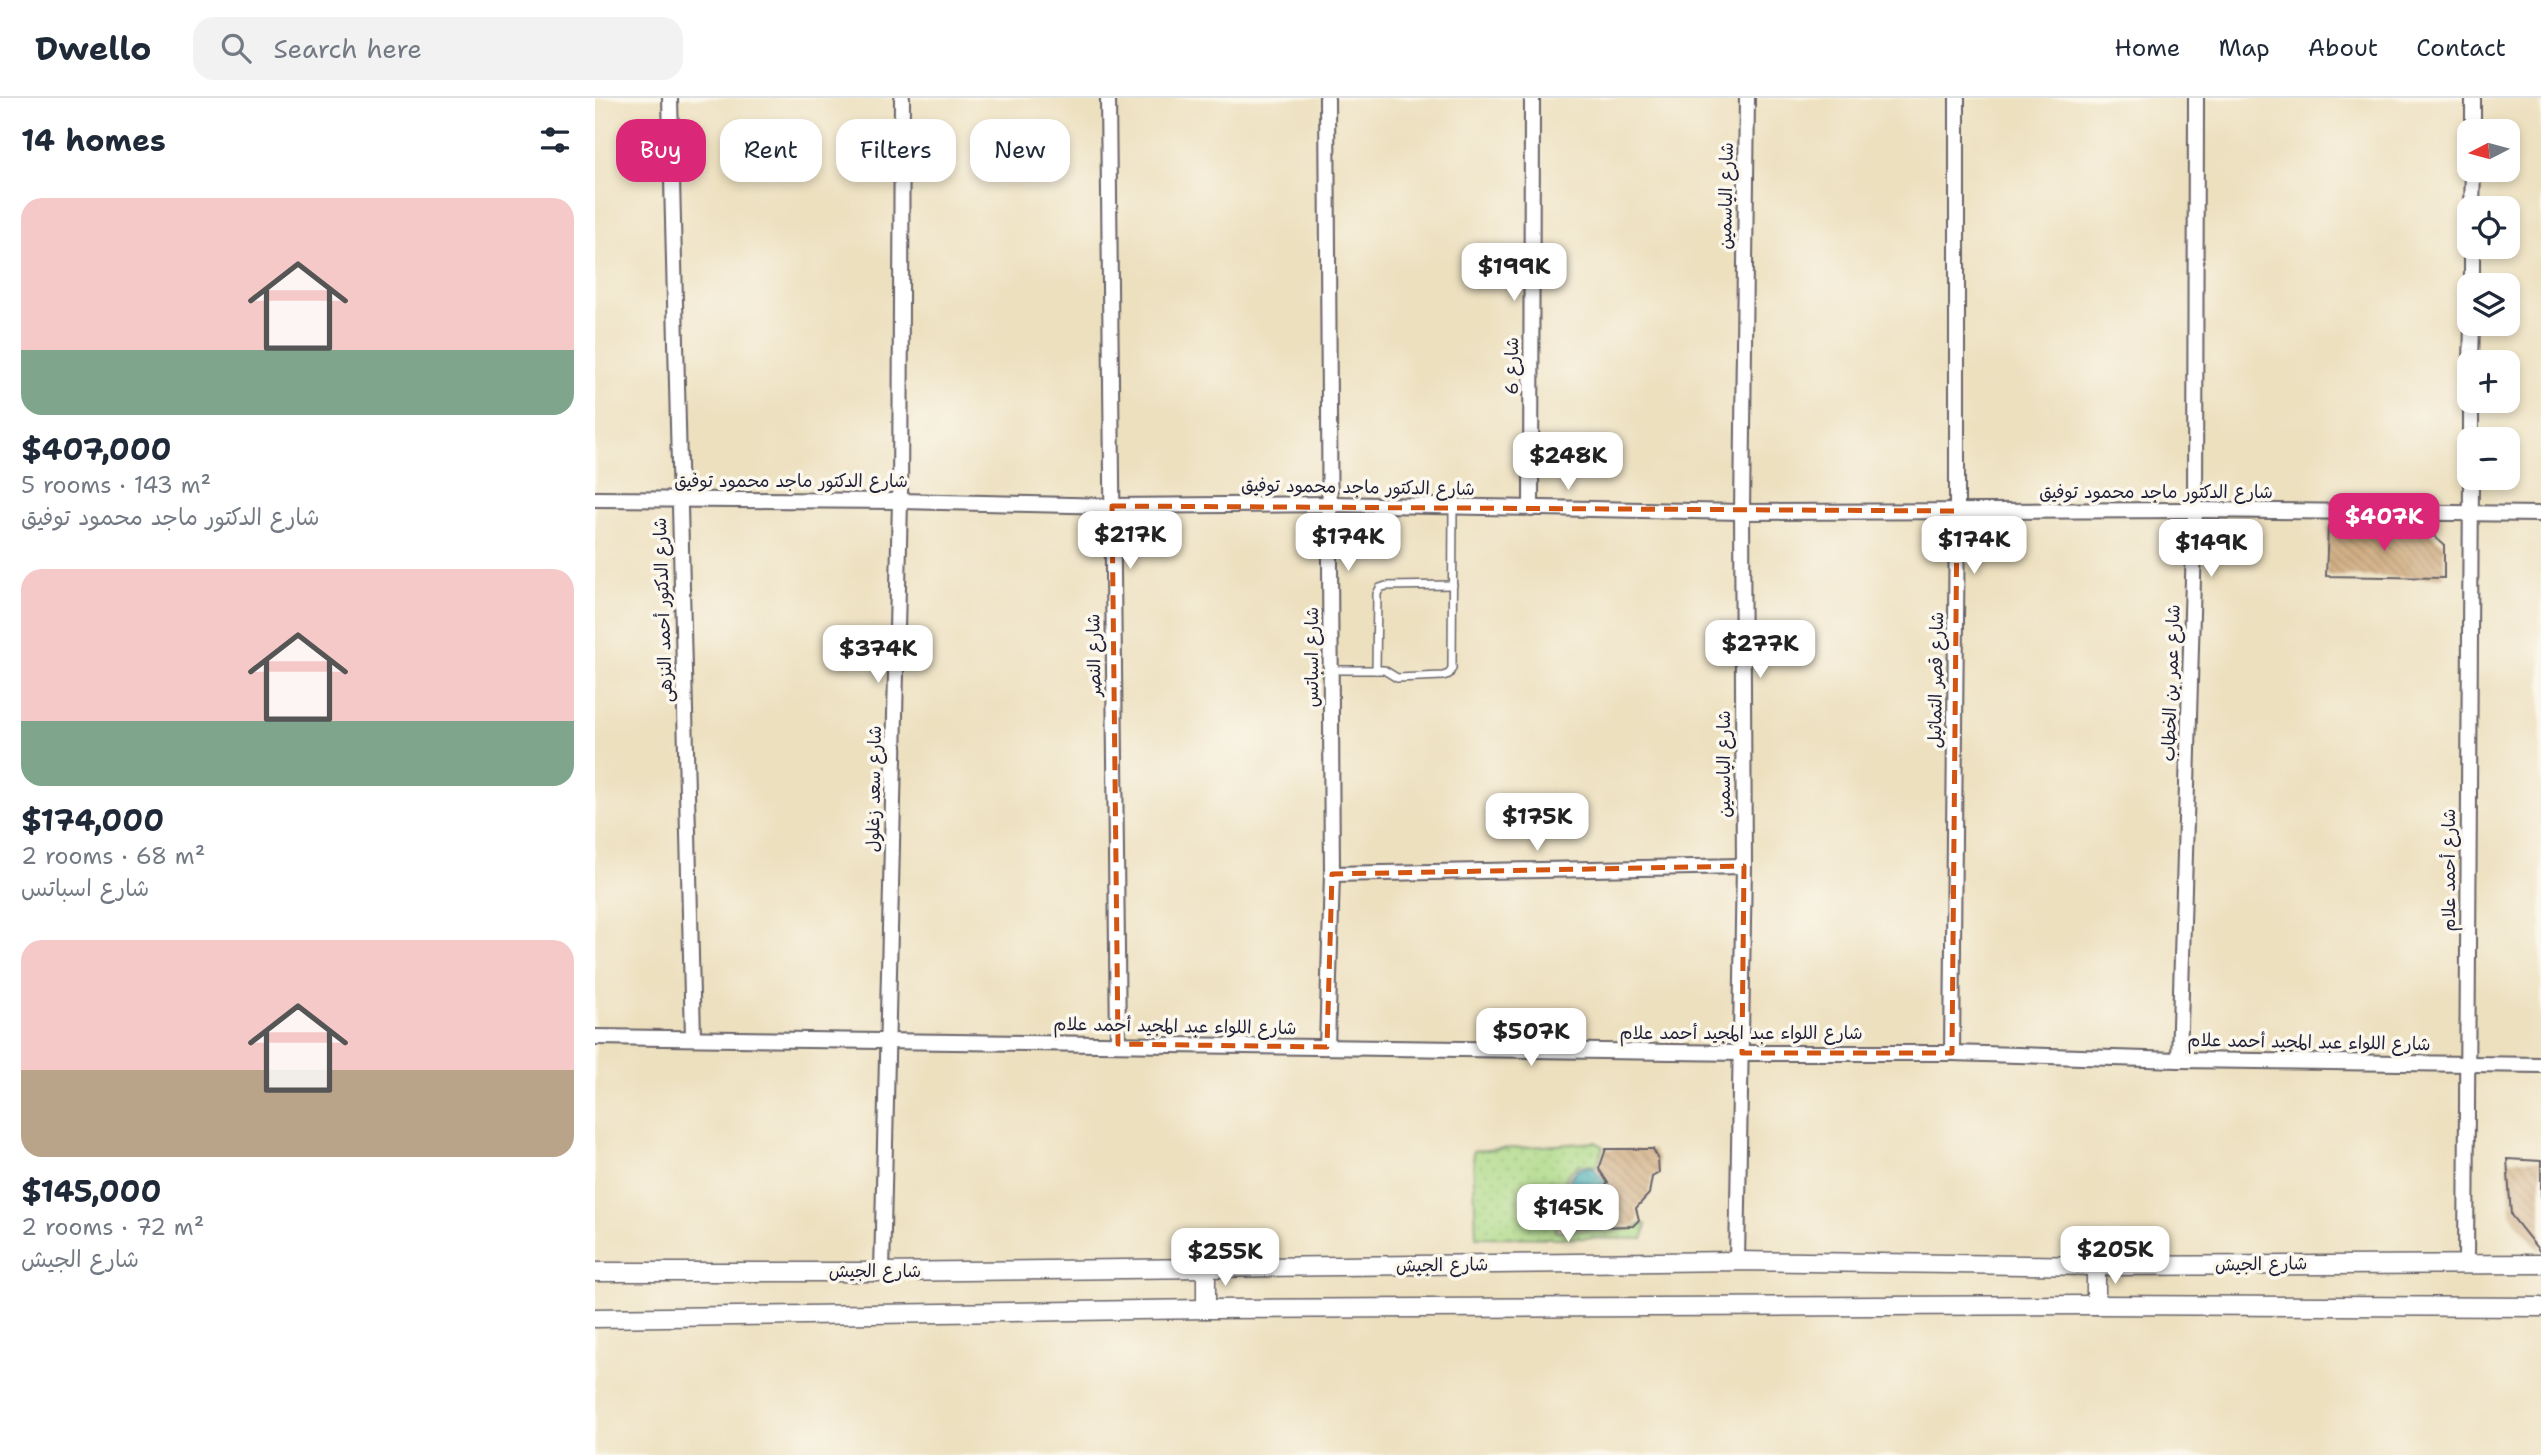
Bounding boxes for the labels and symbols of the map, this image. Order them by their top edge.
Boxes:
north arrow [2457,119,2520,182]
street label: شارع الياسمين [1713,142,1739,250]
pin: $199K [1465,244,1563,303]
street label: شارع 6 [1500,337,1524,395]
pin: $248K [1519,432,1617,492]
street label: شارع الدكتور ماجد محمود توفيق [674,469,908,493]
street label: شارع الدكتور ماجد محمود توفيق [1241,473,1475,501]
street label: شارع الدكتور ماجد محمود توفيق [2039,480,2273,504]
pin: $407K [2335,494,2433,553]
pin: $217K [1081,512,1179,571]
pin: $174K [1299,514,1397,573]
street label: شارع الدكتور أحمد النزهى [648,517,678,703]
pin: $174K [1925,517,2023,576]
pin: $149K [2162,519,2260,579]
street label: شارع عمر بن الخطاب [2156,604,2186,762]
street label: شارع اسباتس [1300,607,1324,707]
street label: شارع قصر التماثيل [1923,611,1949,749]
street label: شارع النصر [1081,614,1107,698]
pin: $277K [1711,620,1809,680]
pin: $374K [829,626,927,685]
street label: شارع الياسمين [1712,710,1736,818]
street label: شارع سعد زغلول [861,725,887,853]
pin: $175K [1488,794,1586,853]
street label: شارع أحمد علام [2437,809,2463,931]
pin: $507K [1482,1009,1580,1068]
street label: شارع اللواء عبد المجيد أحمد علام [1053,1012,1297,1042]
street label: شارع اللواء عبد المجيد أحمد علام [1619,1021,1863,1047]
street label: شارع اللواء عبد المجيد أحمد علام [2187,1028,2431,1058]
pin: $145K [1519,1184,1617,1244]
pin: $205K [2066,1226,2164,1286]
pin: $255K [1176,1228,1274,1288]
street label: شارع الجيش [2215,1251,2307,1277]
street label: شارع الجيش [1396,1252,1488,1278]
street label: شارع الجيش [829,1259,921,1283]

